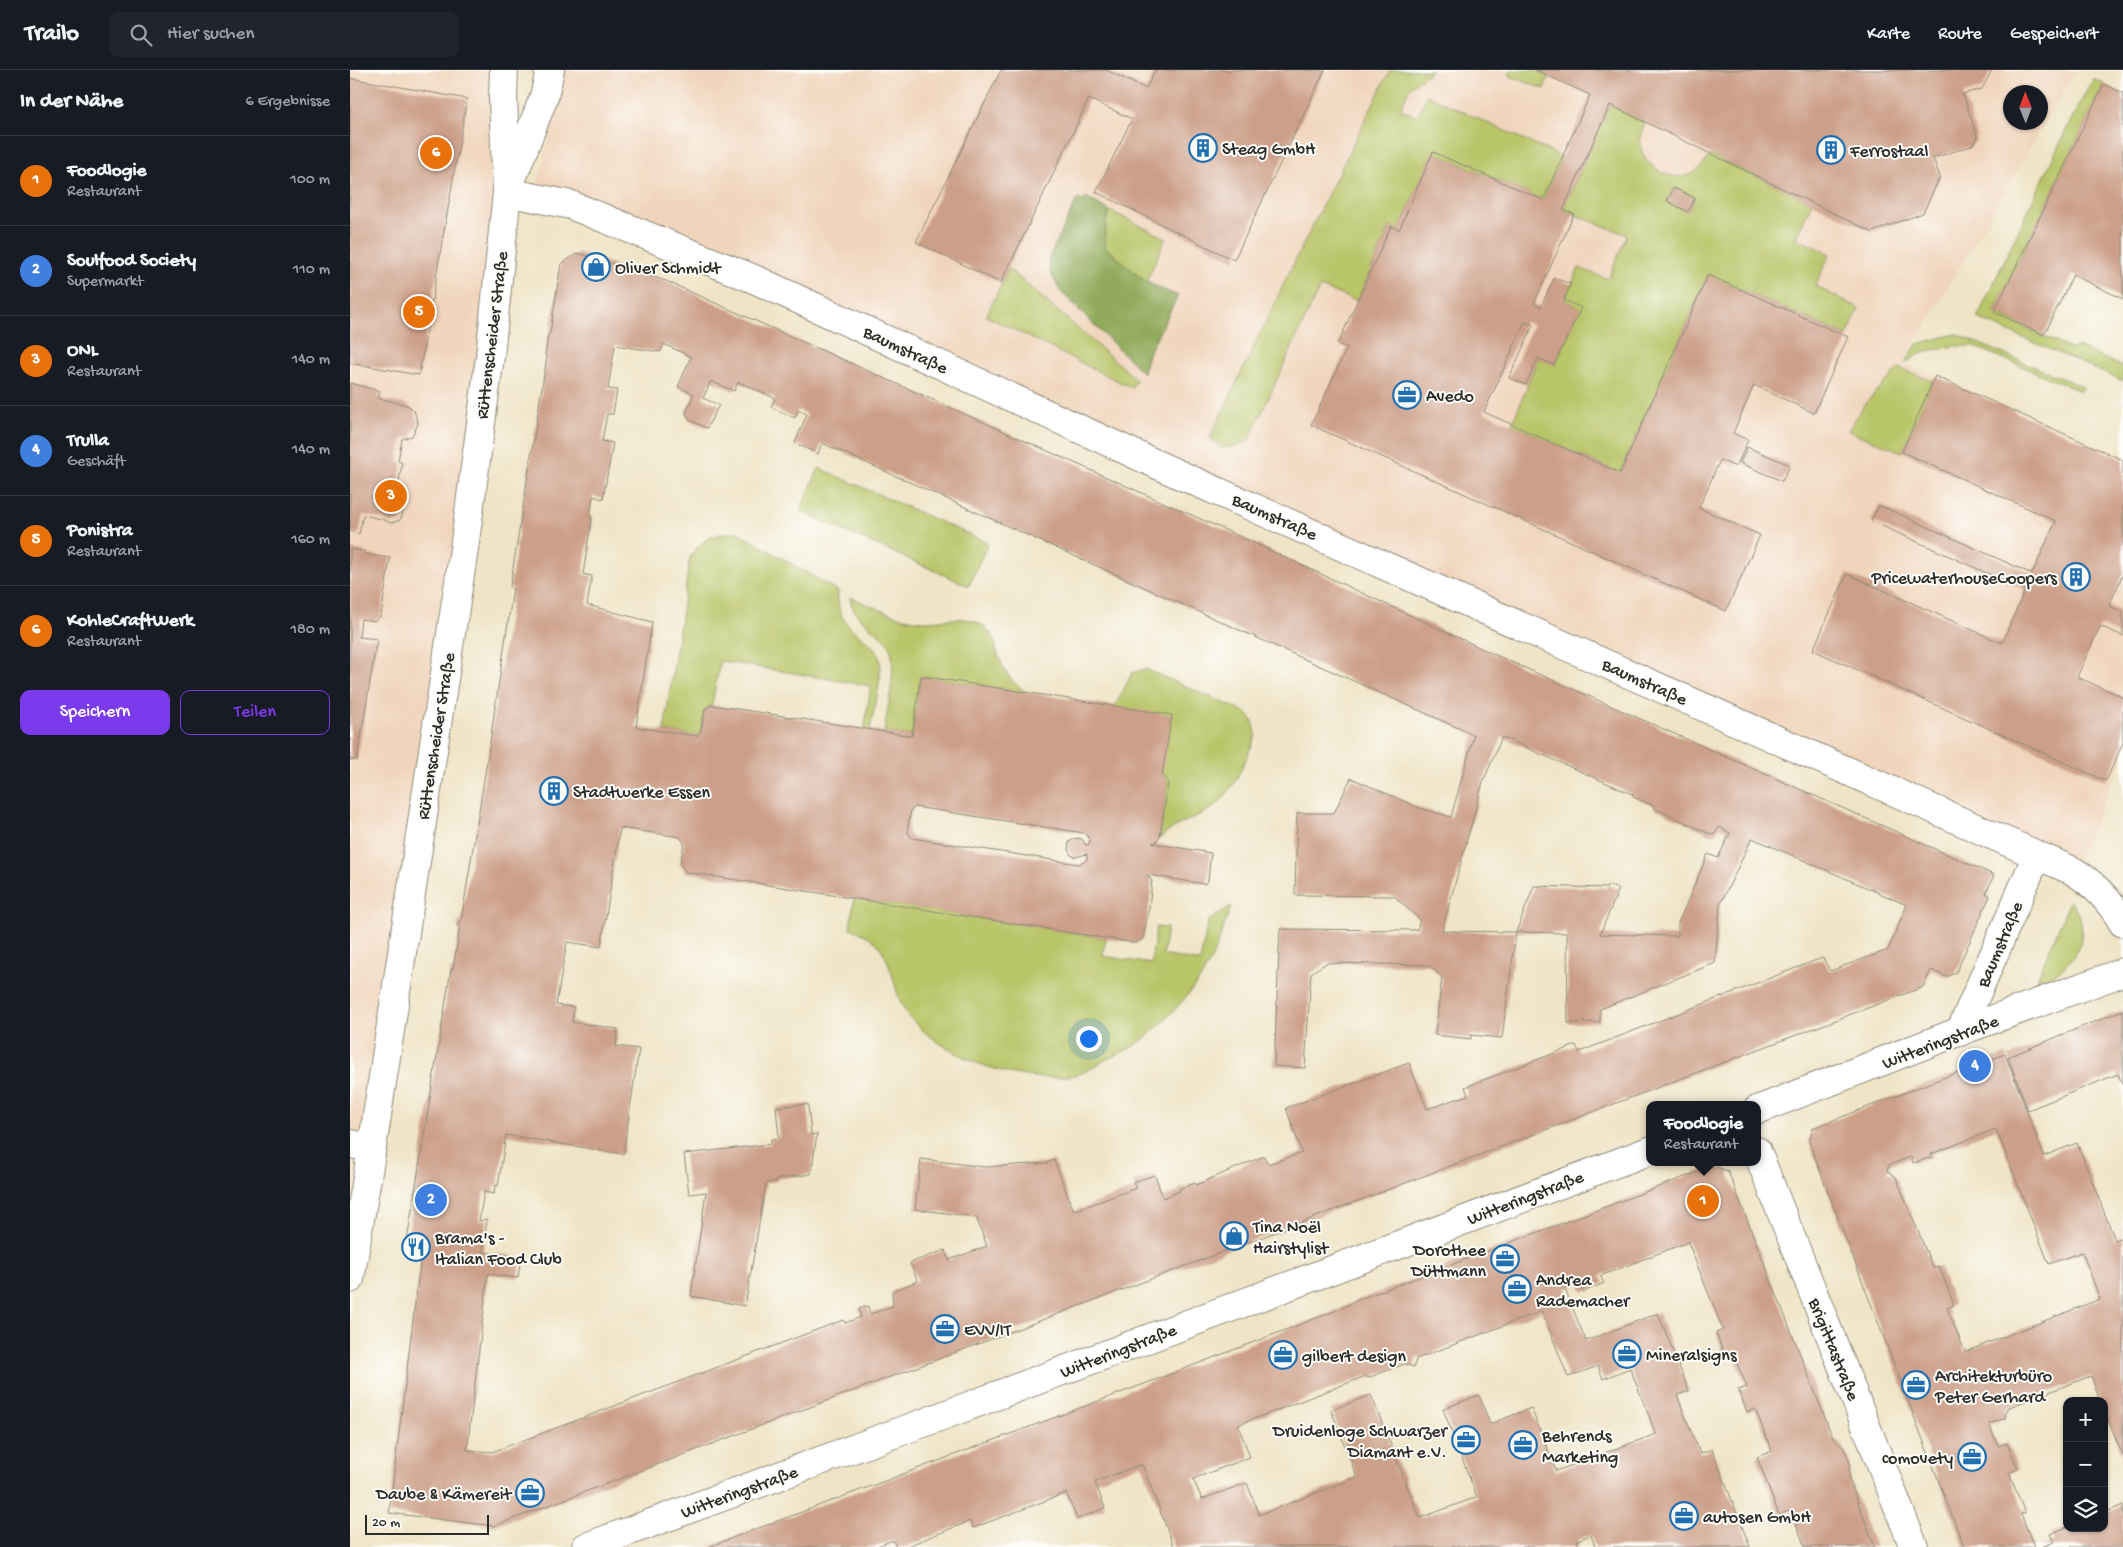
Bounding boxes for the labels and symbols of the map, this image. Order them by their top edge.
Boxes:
north arrow [2003,85,2048,130]
building icon: Steag GmbH [1188,133,1218,163]
pin: 6 [420,134,452,172]
building icon: Ferrostaal [1816,135,1846,165]
place label: Steag GmbH [1222,140,1316,161]
place label: Ferrostaal [1849,142,1929,163]
street label: Rüttenscheider Straße [473,250,514,420]
shop icon: Oliver Schmidt [581,252,611,282]
place label: Oliver Schmidt [615,259,722,280]
pin: 5 [403,293,435,331]
street label: Baumstraße [858,322,951,380]
office icon: Avedo [1392,380,1422,410]
place label: Avedo [1426,387,1474,408]
pin: 3 [375,477,407,515]
street label: Baumstraße [1227,490,1320,547]
building icon: PricewaterhouseCoopers [2061,562,2091,592]
place label: PricewaterhouseCoopers [1870,569,2058,590]
street label: Rüttenscheider Straße [414,651,461,821]
street label: Baumstraße [1597,655,1690,712]
building icon: Stadtwerke Essen [539,776,569,806]
place label: Stadtwerke Essen [573,783,711,804]
street label: Baumstraße [1973,898,2029,992]
street label: Witteringstraße [1880,1011,2003,1075]
your location [1076,1026,1102,1052]
pin: 4 [1959,1047,1991,1085]
street label: Witteringstraße [1465,1167,1588,1231]
pin: 2 [415,1181,447,1219]
pin: 1 [1687,1182,1719,1220]
place label: Tina Noël Hairstylist [1252,1218,1330,1260]
shop icon: Tina Noël Hairstylist [1219,1221,1249,1251]
place label: Brama's - Italian Food Club [434,1229,562,1271]
restaurant icon: Brama's - Italian Food Club [401,1232,431,1262]
place label: Dorothee Düttmann [1410,1241,1487,1283]
office icon: Dorothee Düttmann [1490,1244,1520,1274]
place label: Andrea Rademacher [1536,1271,1631,1313]
office icon: Andrea Rademacher [1502,1274,1532,1304]
street label: Brigittastraße [1802,1295,1863,1405]
office icon: EVV/IT [930,1314,960,1344]
street label: Witteringstraße [1058,1320,1181,1384]
place label: EVV/IT [964,1321,1012,1342]
office icon: Mineralsigns [1612,1339,1642,1369]
office icon: gilbert design [1268,1340,1298,1370]
place label: Mineralsigns [1646,1346,1738,1367]
place label: gilbert design [1302,1347,1406,1368]
place label: Architekturbüro Peter Gerhard [1934,1367,2052,1409]
office icon: Architekturbüro Peter Gerhard [1901,1370,1931,1400]
place label: Druidenloge Schwarzer Diamant e.V. [1272,1422,1449,1464]
office icon: Druidenloge Schwarzer Diamant e.V. [1451,1425,1481,1455]
place label: Behrends Marketing [1541,1427,1618,1469]
office icon: Behrends Marketing [1508,1430,1538,1460]
office icon: comovety [1957,1442,1987,1472]
place label: comovety [1882,1449,1953,1470]
street label: Witteringstraße [679,1462,802,1524]
office icon: Daube & Kämereit [515,1478,545,1508]
place label: Daube & Kämereit [375,1485,513,1506]
office icon: autosen GmbH [1669,1501,1699,1531]
place label: autosen GmbH [1703,1508,1811,1529]
scale bar [365,1512,489,1535]

